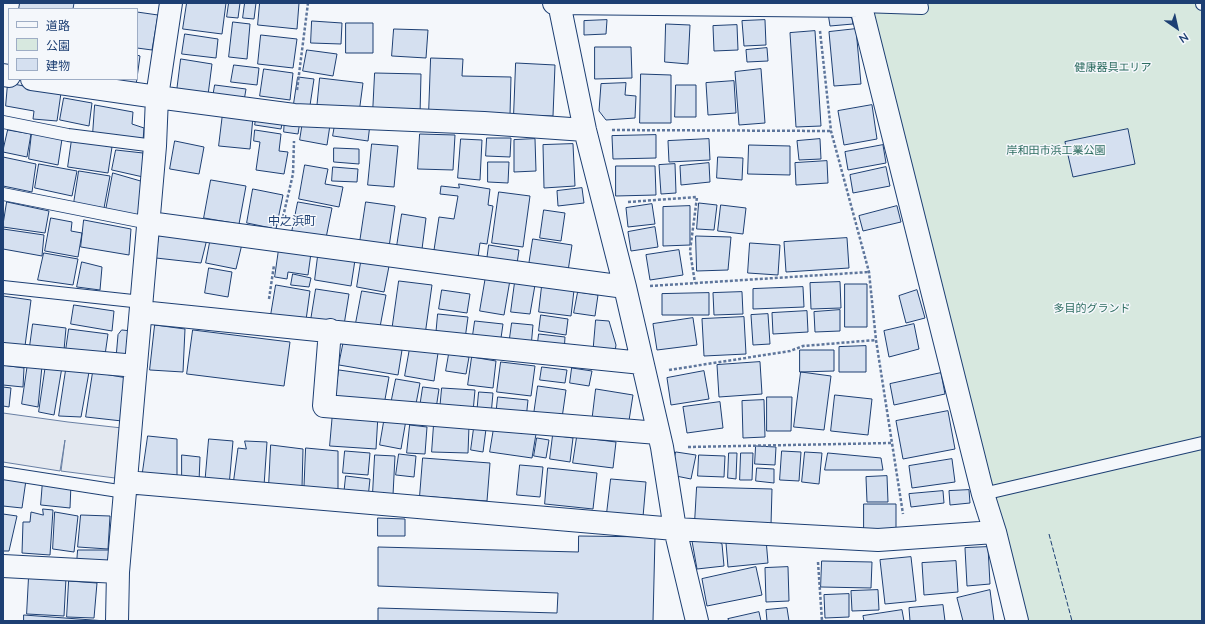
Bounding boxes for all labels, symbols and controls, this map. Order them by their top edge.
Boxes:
legend [8,8,138,80]
north arrow [1157,8,1197,48]
text: 道路 [46,18,70,33]
text: N [1177,31,1191,46]
text: 公園 [46,38,70,53]
text: 建物 [46,58,70,73]
park label: 健康器具エリア [1075,60,1151,74]
park label: 岸和田市浜工業公園 [1007,143,1105,157]
district label: 中之浜町 [268,214,316,228]
park label: 多目的グランド [1054,301,1130,315]

